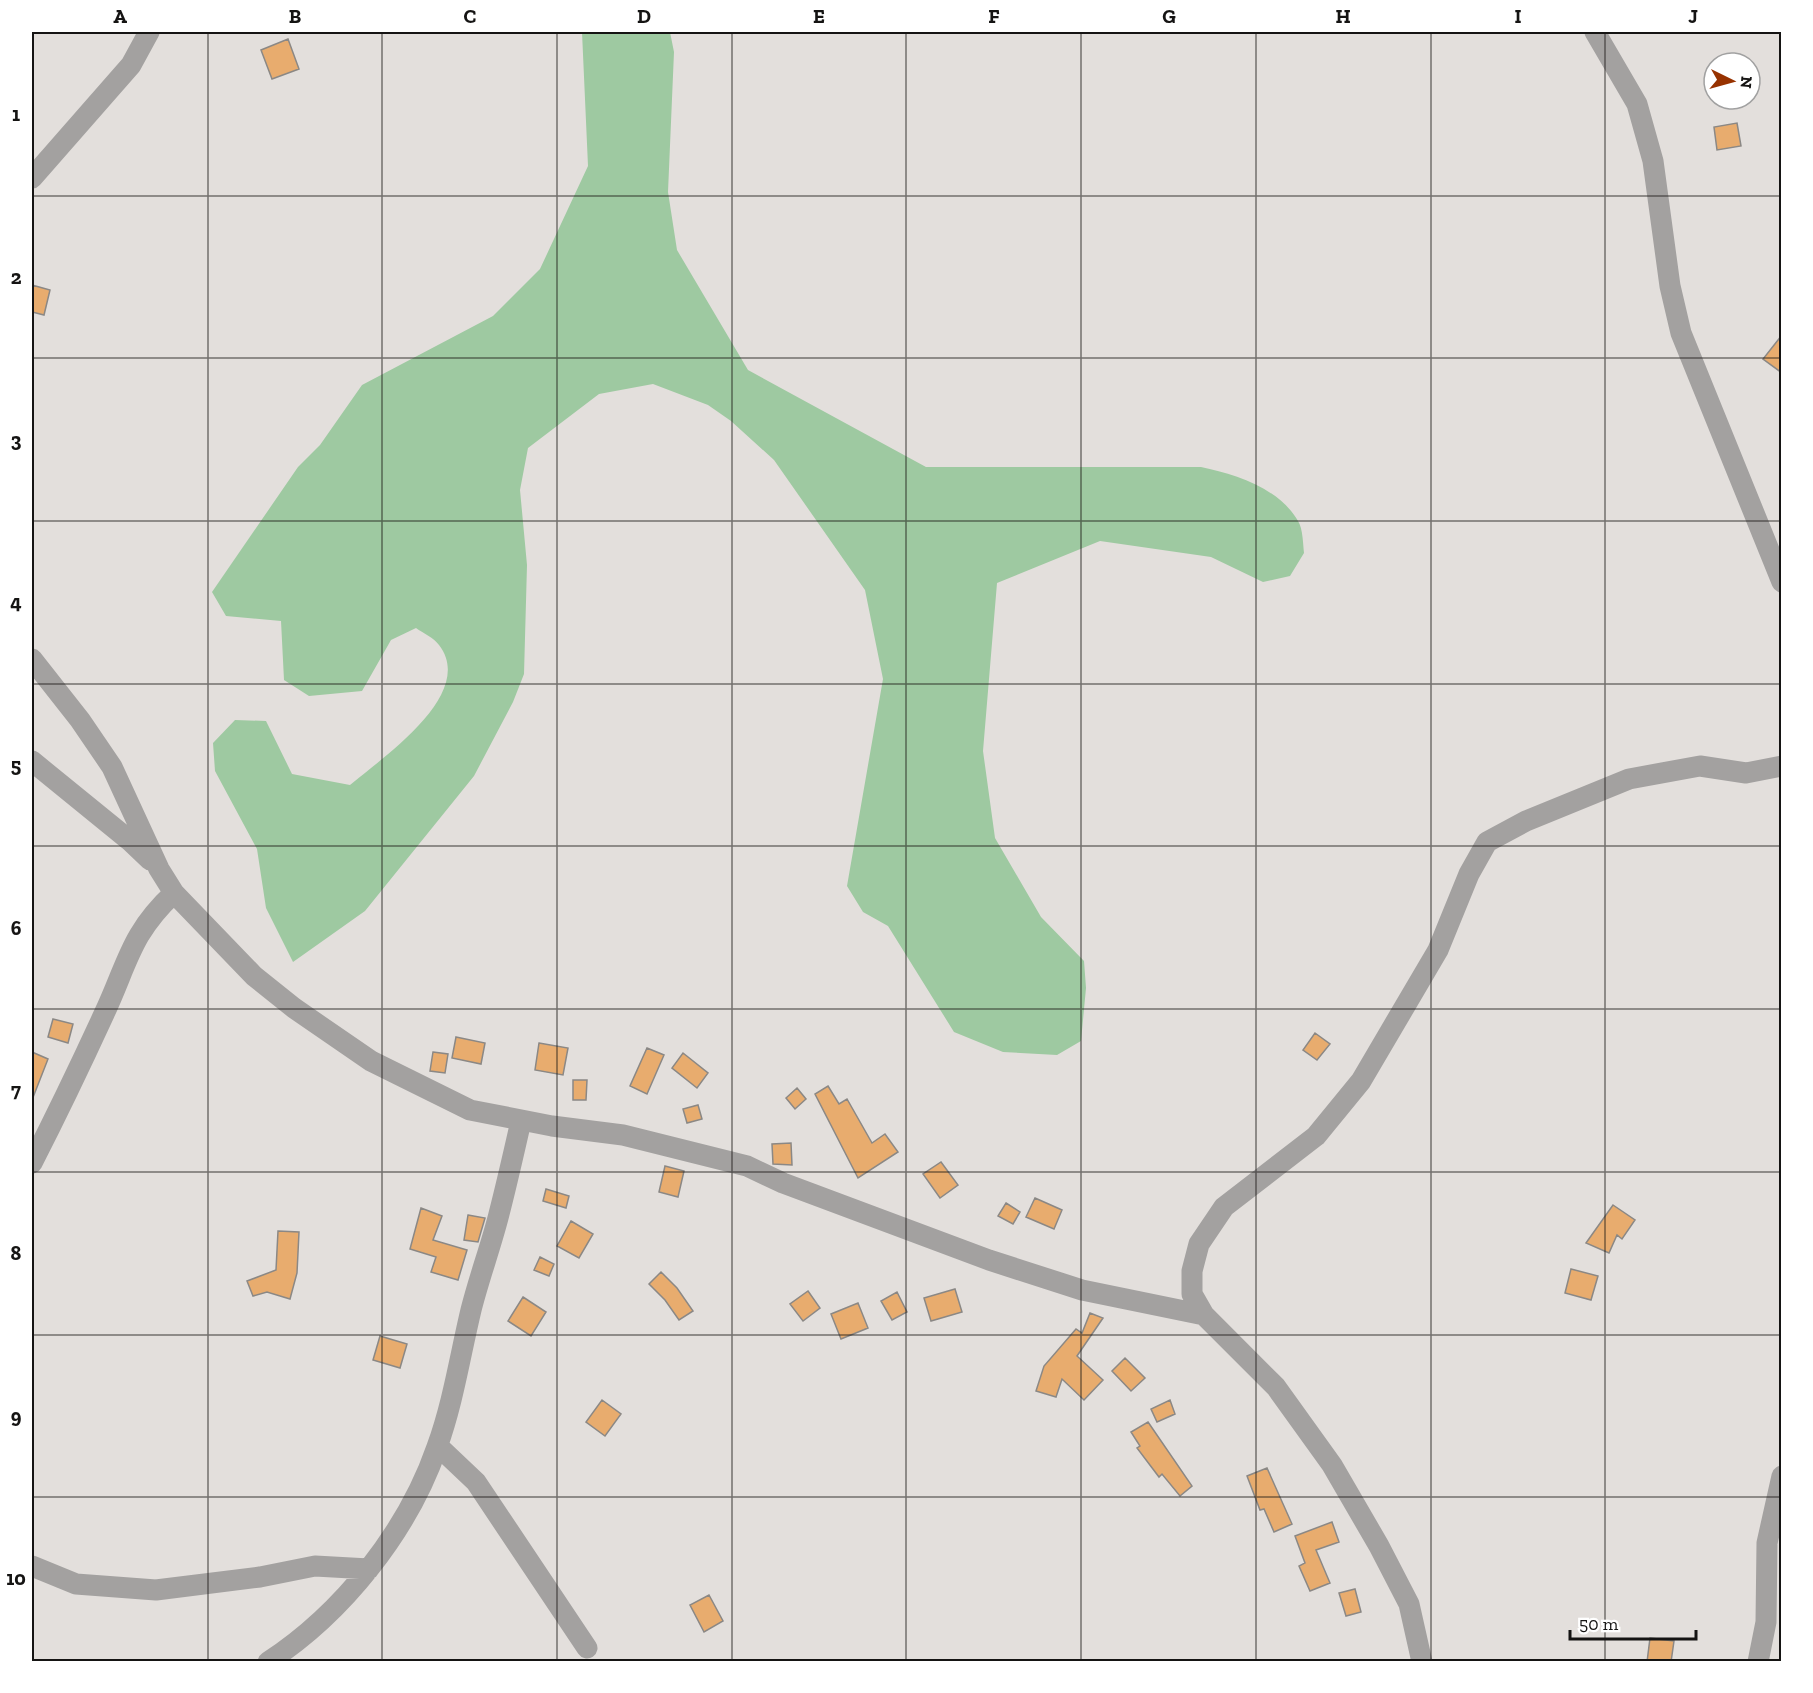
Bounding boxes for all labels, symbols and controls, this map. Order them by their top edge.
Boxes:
text: A [113,4,127,28]
text: B [289,4,301,28]
text: C [464,4,477,28]
text: D [637,4,651,28]
text: E [813,4,825,28]
text: F [988,4,1000,28]
text: G [1162,4,1176,28]
text: H [1335,4,1351,28]
text: I [1514,4,1522,28]
text: J [1688,4,1698,28]
north arrow [1702,51,1762,111]
text: N [1736,75,1756,89]
text: 1 [12,102,20,126]
text: 2 [11,265,22,289]
text: 3 [11,428,22,452]
text: 4 [10,590,22,614]
text: 5 [11,753,21,777]
text: 6 [11,916,22,940]
text: 7 [11,1078,21,1102]
text: 8 [11,1241,22,1265]
text: 9 [11,1404,22,1428]
text: 10 [6,1566,26,1590]
scale bar [1570,1603,1696,1641]
text: 50 m [1579,1613,1619,1635]

